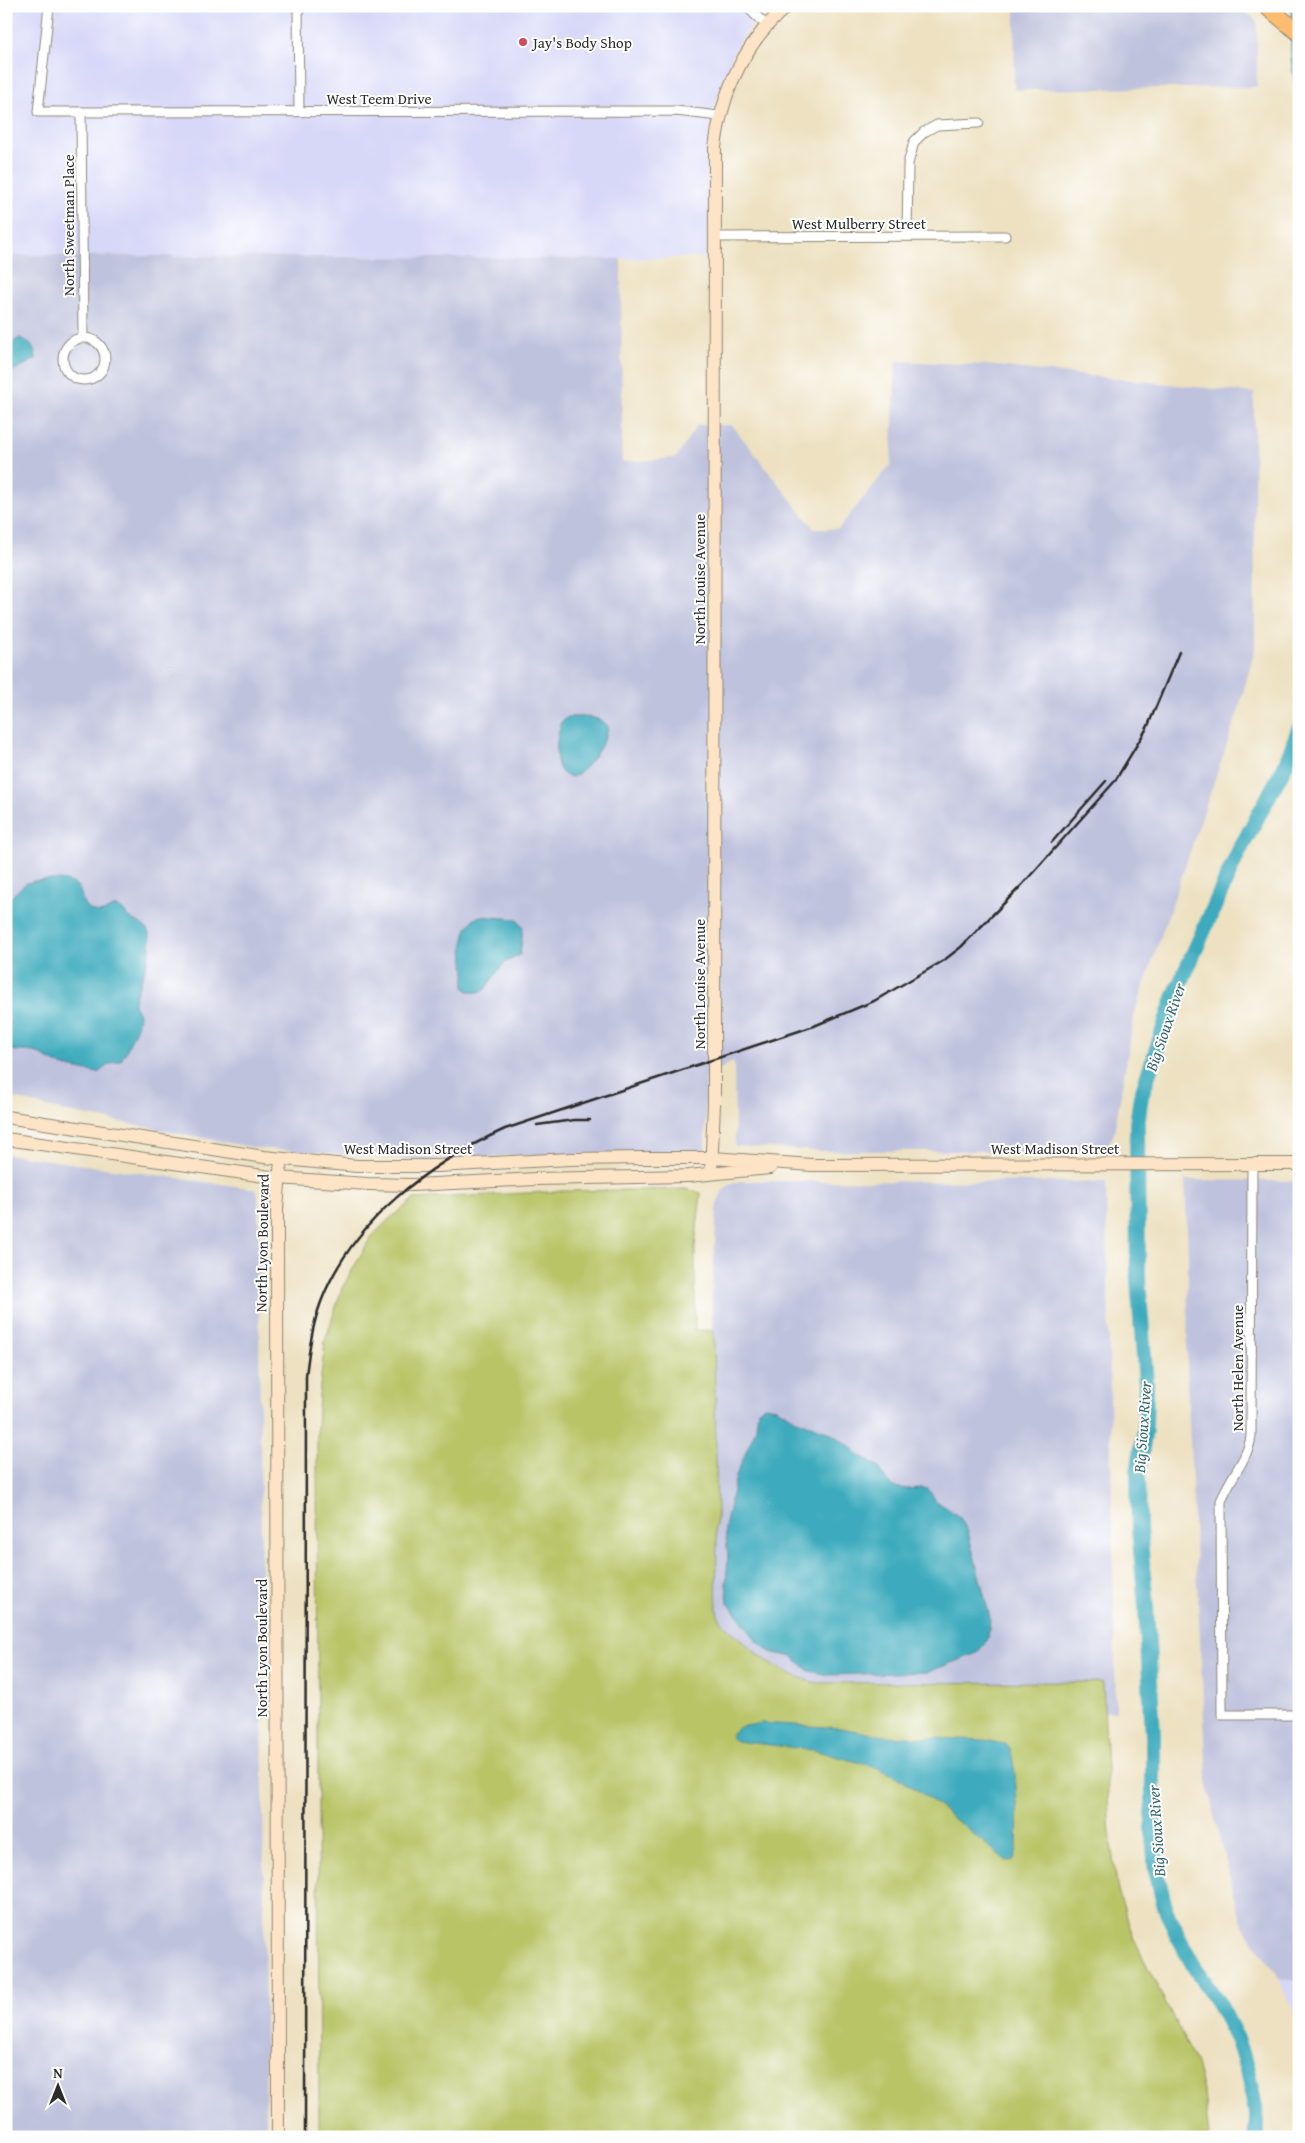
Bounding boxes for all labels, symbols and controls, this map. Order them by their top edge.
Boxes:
place label: Jay's Body Shop [531,32,632,53]
marker: Jay's Body Shop [517,36,529,48]
street label: West Teem Drive [327,88,431,109]
street label: North Sweetman Place [58,154,79,296]
street label: West Mulberry Street [792,213,927,234]
street label: North Louise Avenue [689,514,710,644]
street label: North Louise Avenue [689,919,710,1049]
water label: Big Sioux River [1138,979,1192,1075]
street label: West Madison Street [344,1138,473,1159]
street label: West Madison Street [991,1138,1120,1159]
street label: North Lyon Boulevard [250,1174,274,1312]
street label: North Helen Avenue [1227,1305,1248,1431]
water label: Big Sioux River [1127,1379,1157,1475]
street label: North Lyon Boulevard [251,1579,272,1717]
water label: Big Sioux River [1141,1783,1171,1879]
north arrow [32,2060,82,2110]
text: N [53,2063,63,2083]

